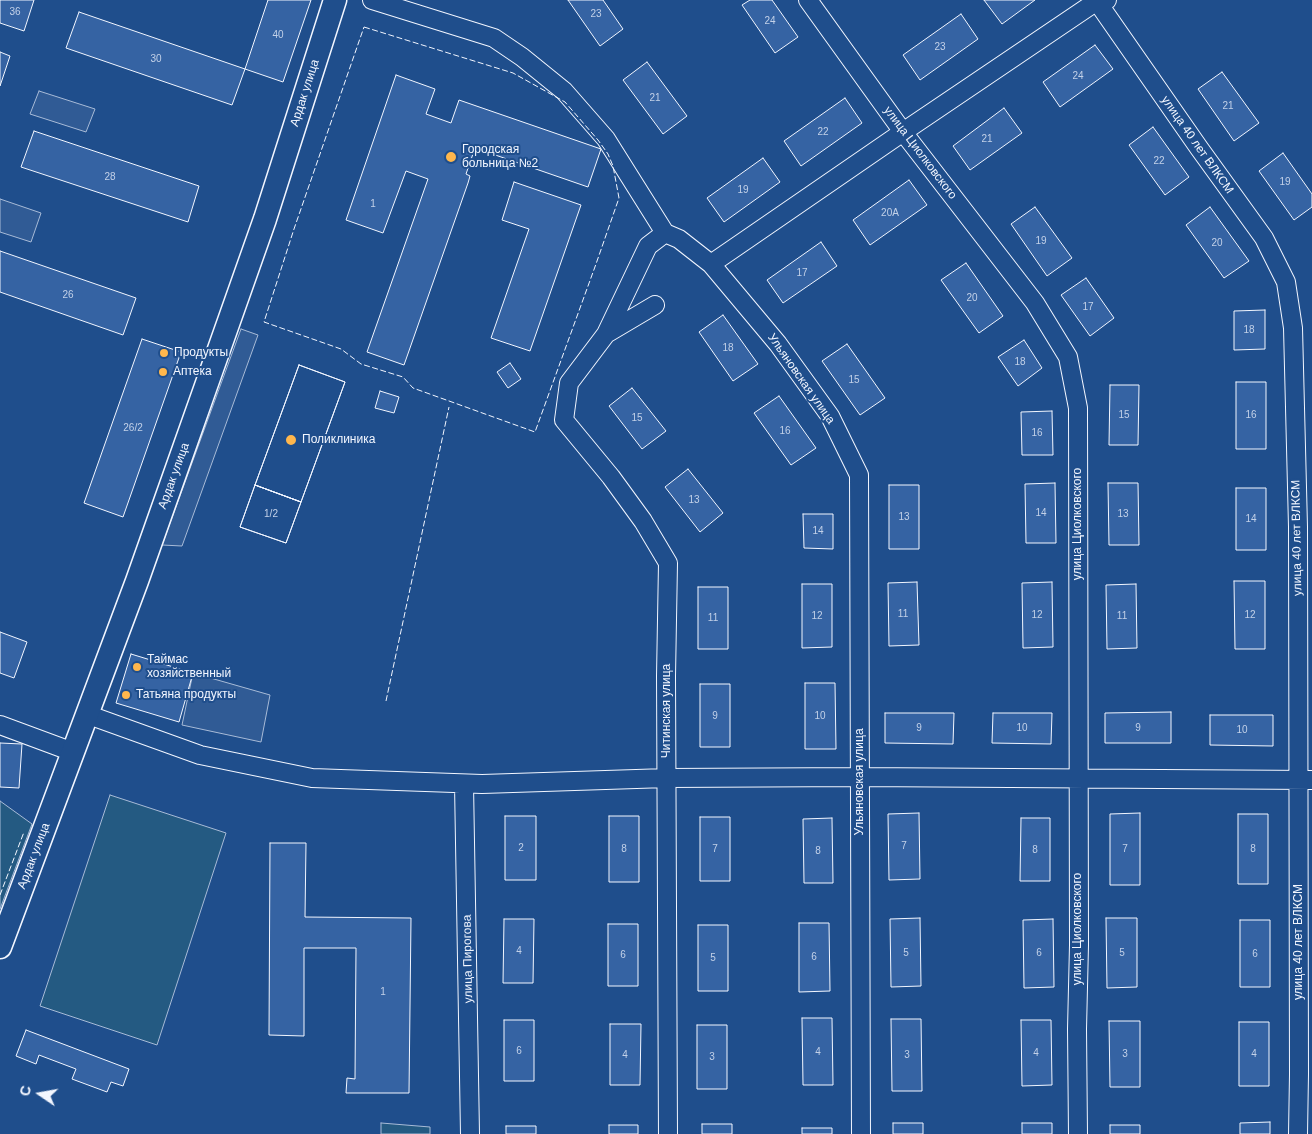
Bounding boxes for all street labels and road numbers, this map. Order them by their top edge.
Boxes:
street label: Ардак улица [287,58,323,128]
street label: улица 40 лет ВЛКСМ [1158,93,1236,197]
street label: улица Циолковского [880,104,960,202]
street label: Ульяновская улица [764,331,838,427]
street label: Ардак улица [155,441,193,511]
street label: улица Циолковского [1071,468,1085,580]
street label: улица 40 лет ВЛКСМ [1289,480,1305,596]
street label: Читинская улица [660,664,674,758]
street label: Ульяновская улица [853,728,867,836]
street label: Ардак улица [15,821,53,891]
street label: улица Циолковского [1071,873,1085,985]
street label: улица 40 лет ВЛКСМ [1292,884,1306,1000]
street label: улица Пирогова [460,915,476,1003]

